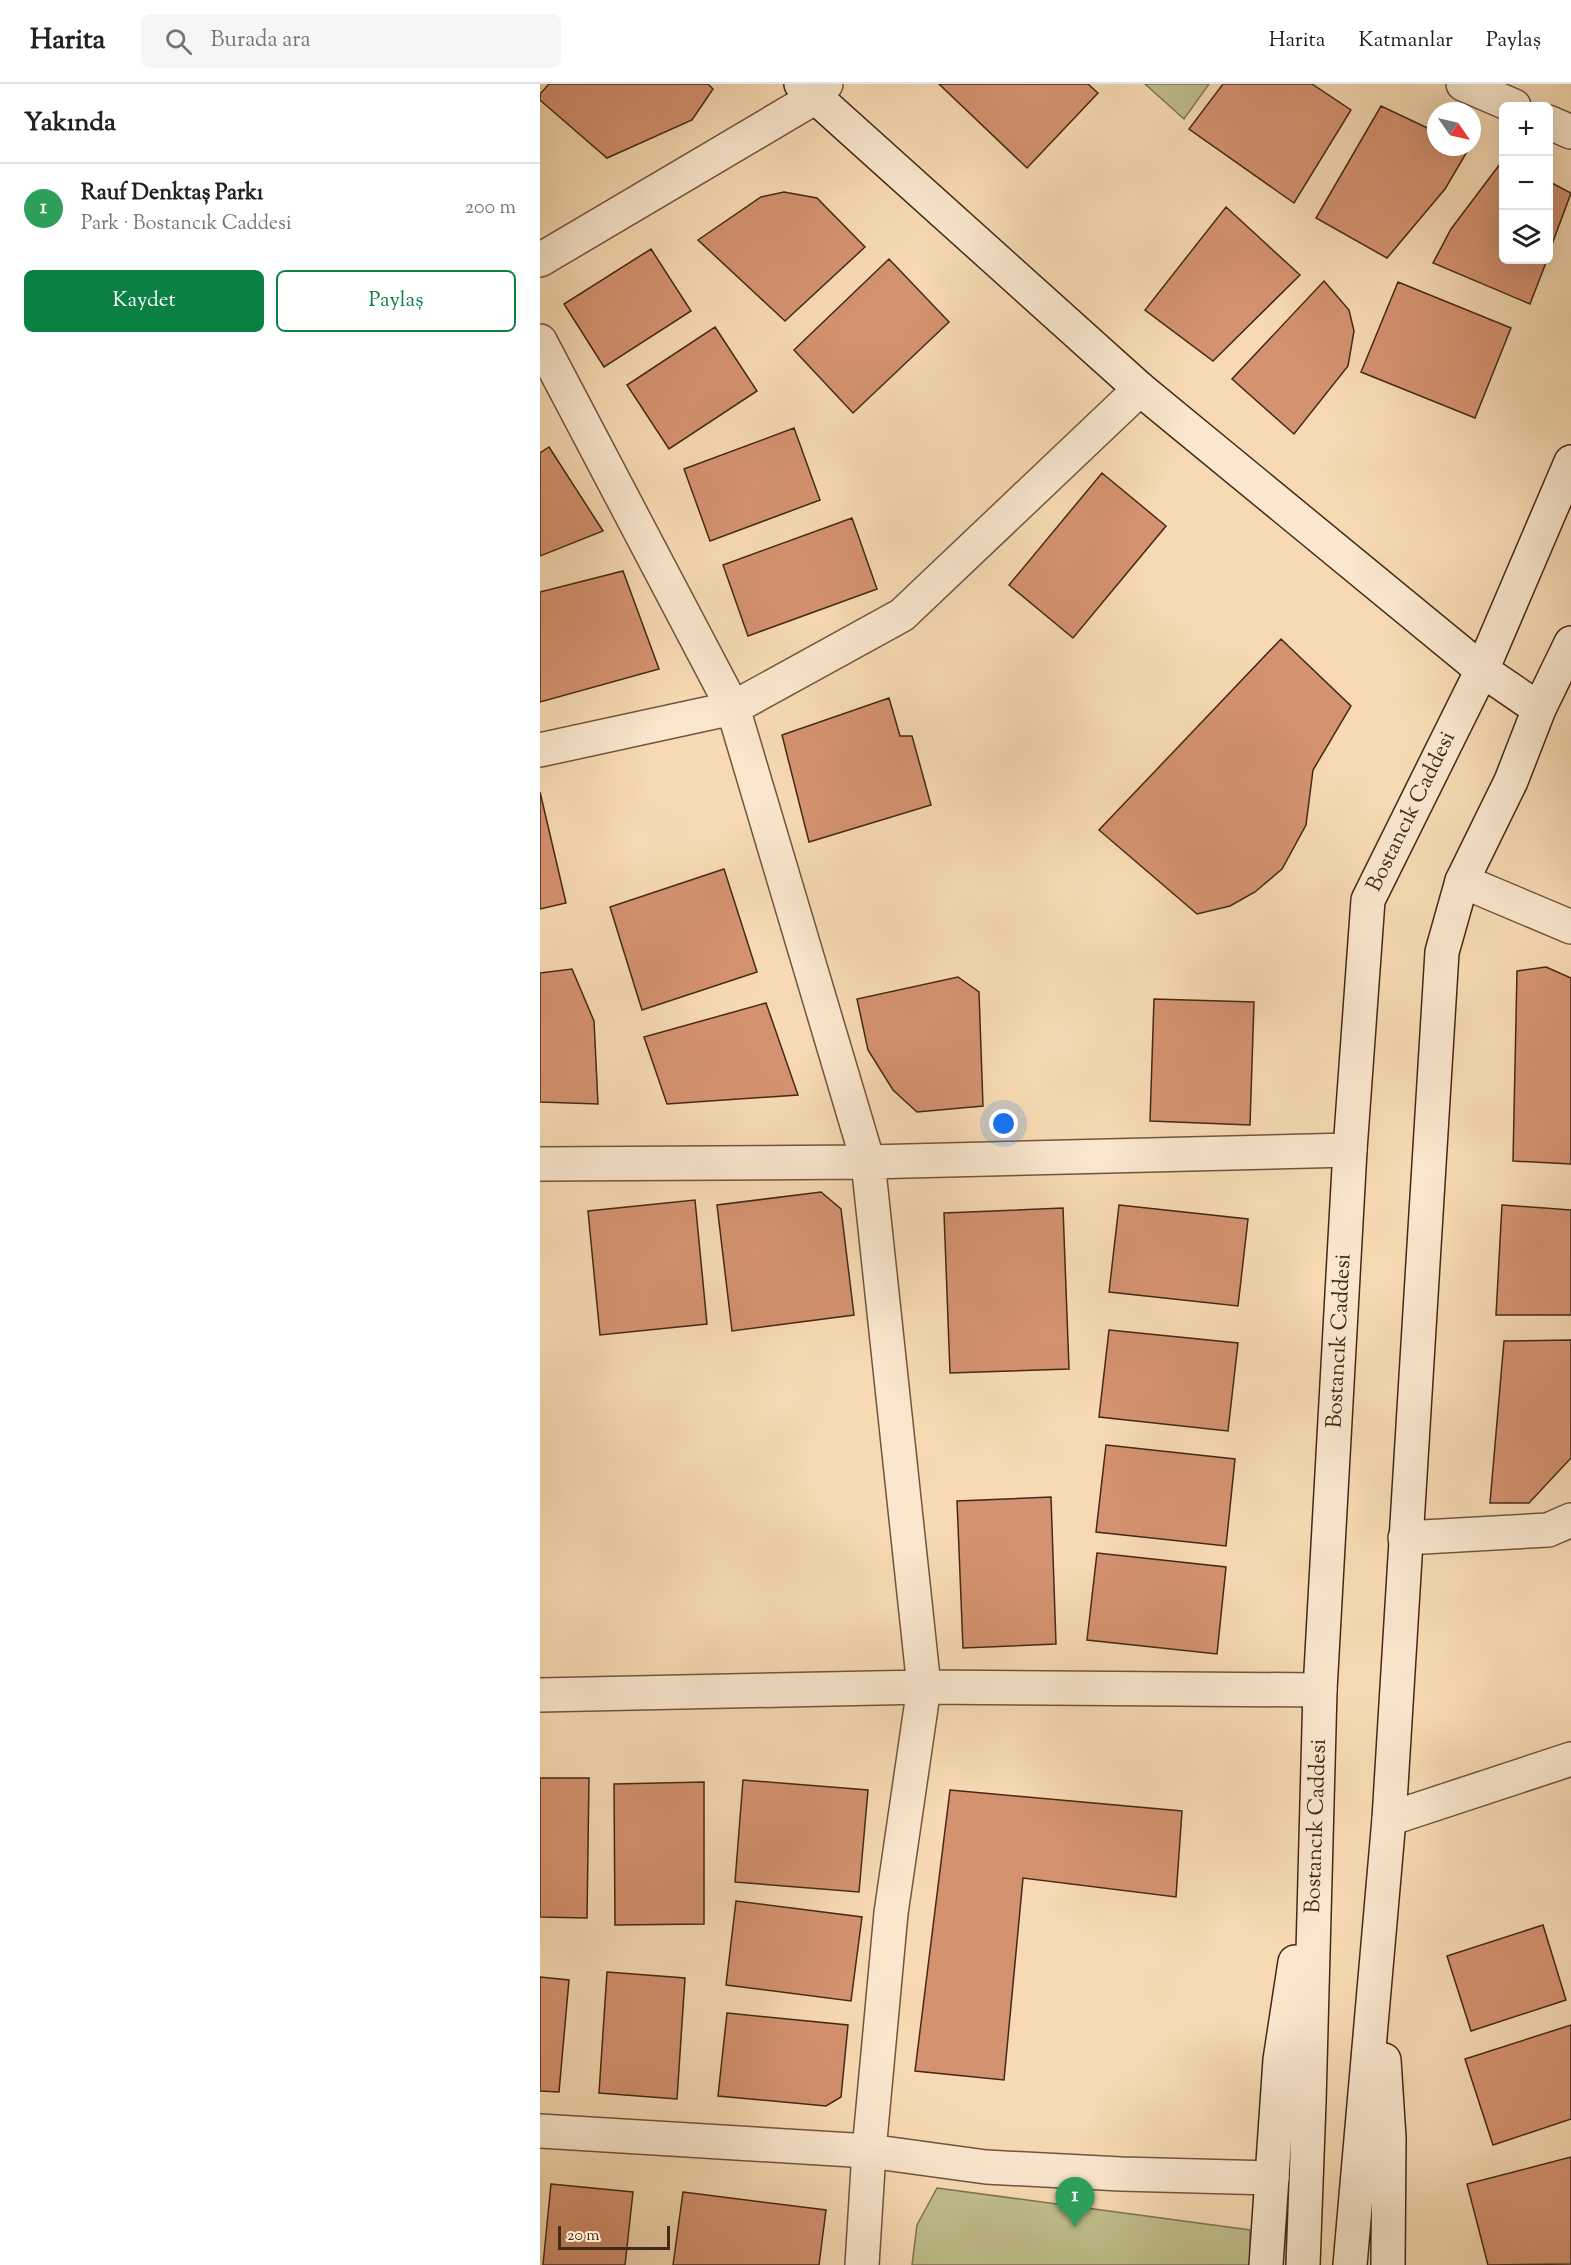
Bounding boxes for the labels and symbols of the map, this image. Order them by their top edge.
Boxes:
north arrow [1427,102,1481,156]
street label: Bostancık Caddesi [1359,726,1465,898]
your location [989,1109,1018,1138]
street label: Bostancık Caddesi [1319,1253,1361,1429]
street label: Bostancık Caddesi [1298,1738,1336,1914]
pin: 1 [1056,2178,1094,2227]
scale bar [558,2223,670,2250]

